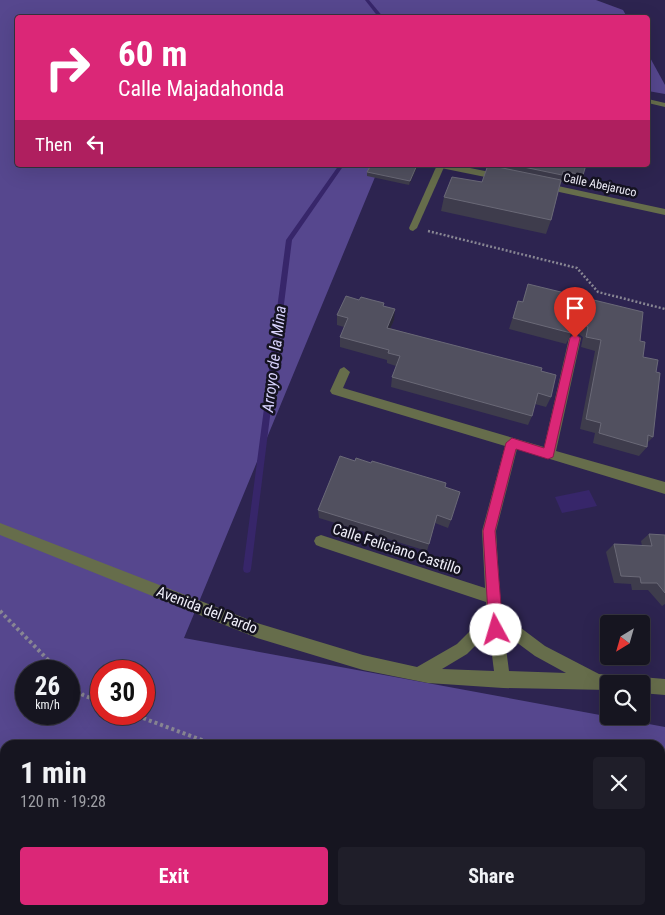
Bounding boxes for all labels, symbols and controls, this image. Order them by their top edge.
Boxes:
text: 60 m [118,34,187,75]
icon: right [35,35,100,100]
text: Calle Majadahonda [118,76,284,101]
icon: left [82,130,110,158]
text: Then [35,133,72,156]
street label: Calle Abejaruco [562,170,638,200]
pin [554,287,596,338]
icon: arrive [561,294,589,322]
water label: Arroyo de la Mina [258,305,290,414]
street label: Calle Feliciano Castillo [330,520,464,578]
street label: Avenida del Pardo [154,582,260,638]
position arrow [469,603,521,655]
north arrow [600,615,650,665]
map controls [600,615,650,725]
speed limit sign: 30 [90,660,155,725]
text: 26 [35,672,60,701]
button: search [600,675,650,725]
text: km/h [35,698,60,712]
text: 1 min [20,755,87,790]
button: close [593,757,645,809]
text: 120 m · 19:28 [20,792,106,811]
button: Exit [20,847,328,905]
button: Share [338,847,645,905]

